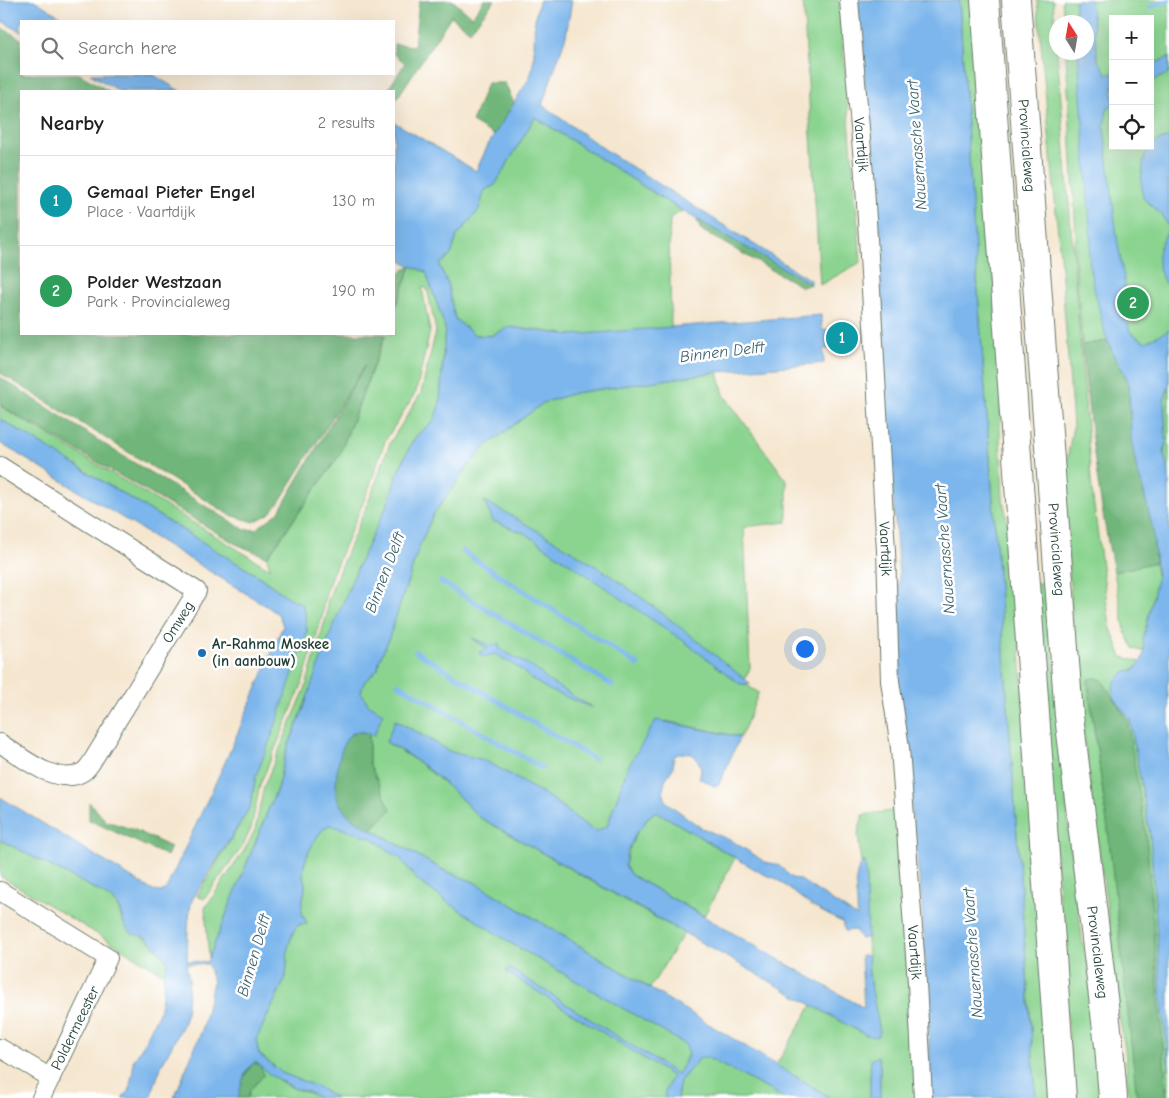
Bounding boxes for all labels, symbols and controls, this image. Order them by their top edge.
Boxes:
north arrow [1049,15,1094,60]
map controls [1109,15,1154,150]
button: + [1109,15,1154,60]
search box [20,20,395,75]
icon: search [38,34,66,62]
text: Search here [78,37,177,59]
button: − [1109,60,1154,105]
water label: Nauernasche Vaart [903,78,931,211]
street label: Provincialeweg [1014,98,1039,193]
button: locate [1109,105,1154,150]
text: Nearby [40,111,104,135]
text: 2 results [318,114,375,132]
street label: Vaartdijk [850,116,873,173]
text: Gemaal Pieter Engel [87,181,255,203]
text: 1 [53,192,59,210]
text: 130 m [332,192,375,210]
text: Place · Vaartdijk [87,203,195,221]
text: Polder Westzaan [87,271,222,293]
text: 2 [52,282,60,300]
text: 190 m [332,282,375,300]
pin: 2 [1117,284,1149,322]
text: Park · Provincialeweg [87,293,231,311]
pin: 1 [826,319,858,357]
water label: Binnen Delft [679,338,766,366]
water label: Nauernasche Vaart [931,482,959,615]
street label: Provincialeweg [1044,502,1069,597]
street label: Vaartdijk [875,521,896,577]
water label: Binnen Delft [361,529,409,615]
street label: Omweg [158,598,198,646]
place label: Ar-Rahma Moskee (in aanbouw) [212,635,329,670]
your location [792,636,818,662]
marker: Ar-Rahma Moskee (in aanbouw) [196,647,208,659]
water label: Nauernasche Vaart [959,886,987,1019]
street label: Provincialeweg [1083,905,1112,1000]
water label: Binnen Delft [234,911,275,999]
street label: Vaartdijk [904,924,926,981]
street label: Poldermeester [47,983,103,1073]

